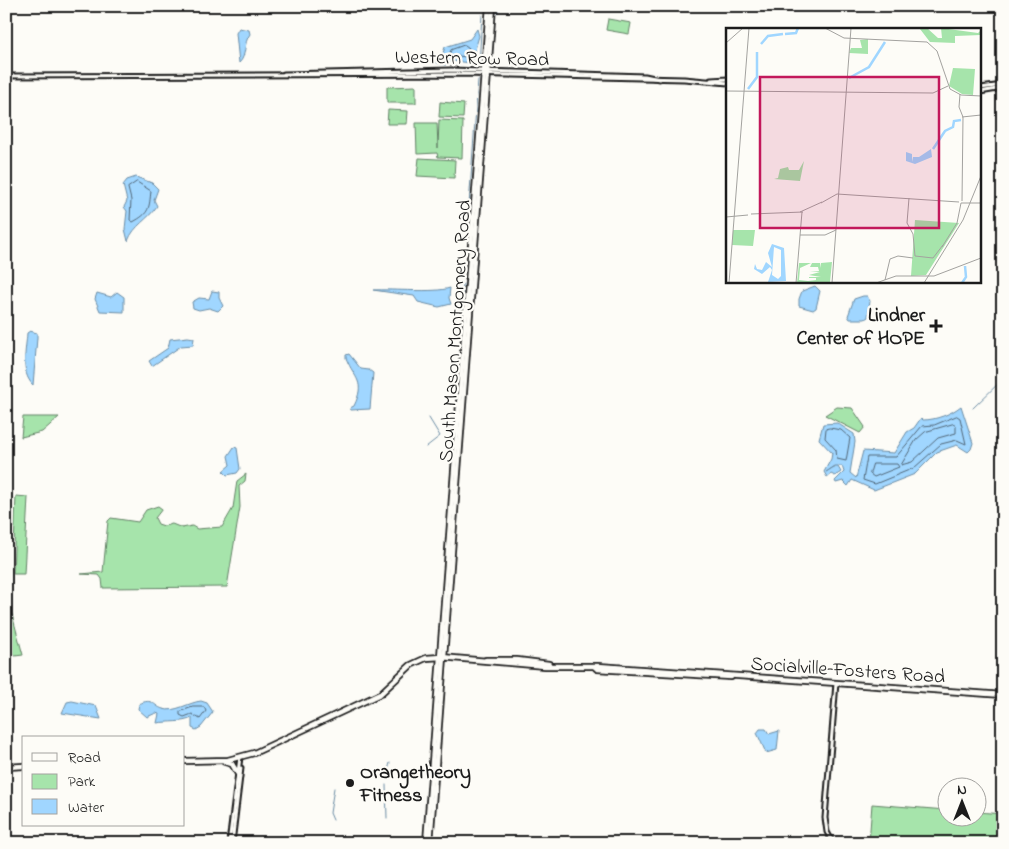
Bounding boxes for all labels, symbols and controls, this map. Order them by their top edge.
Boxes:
inset map [726,28,982,282]
street label: Western Row Road [394,44,549,75]
street label: South Mason Montgomery Road [433,199,481,463]
place label: Lindner Center of HOPE [796,302,926,354]
marker: Lindner Center of HOPE [929,319,943,333]
street label: Socialville–Fosters Road [750,650,946,693]
legend [22,736,185,826]
text: Road [68,747,101,769]
place label: Orangetheory Fitness [359,759,471,811]
text: Park [68,771,96,793]
north arrow [936,776,986,826]
marker: Orangetheory Fitness [344,777,356,789]
text: N [957,780,967,801]
text: Water [68,797,104,819]

